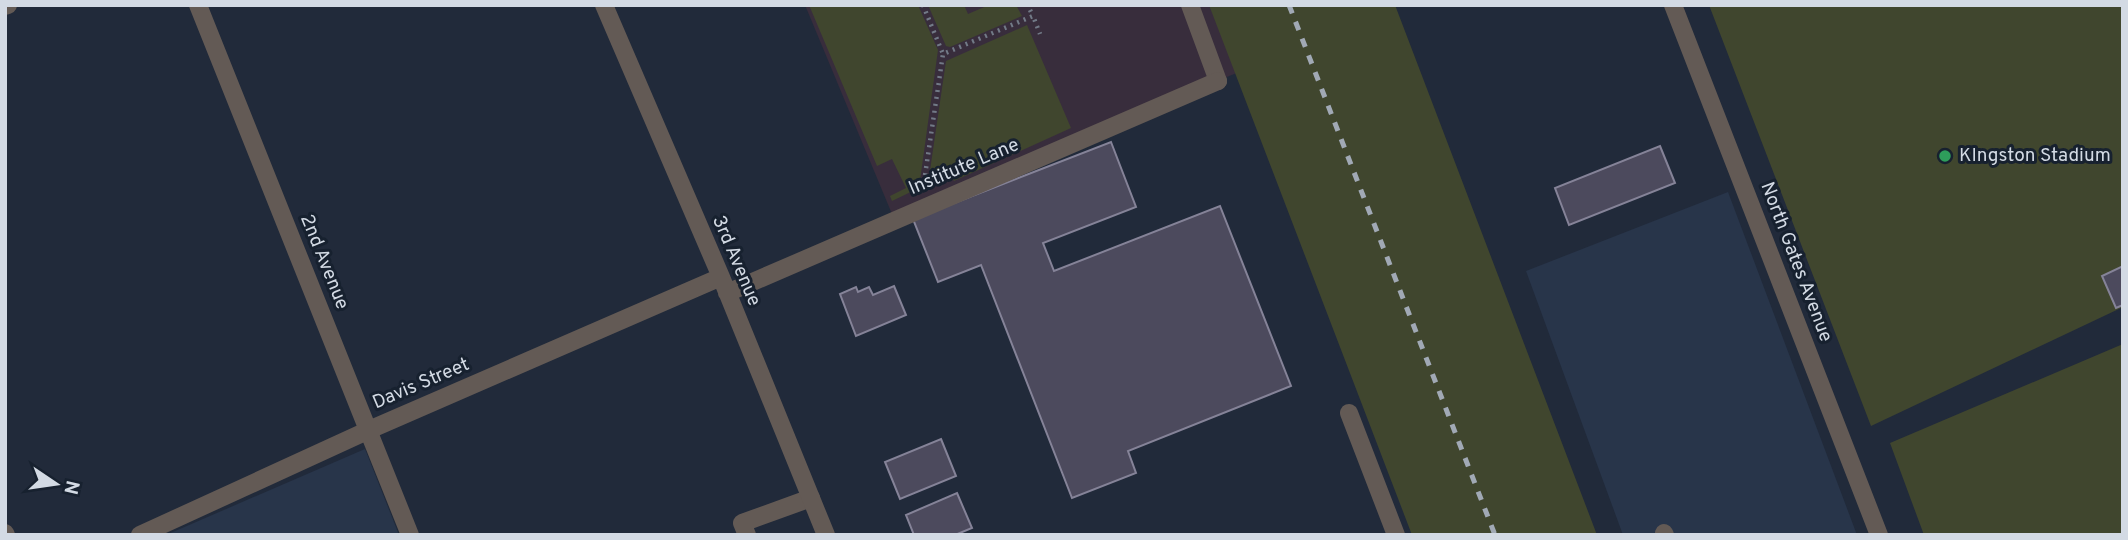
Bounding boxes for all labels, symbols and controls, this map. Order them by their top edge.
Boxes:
street label: Institute Lane [905,133,1023,201]
place label: KIngston Stadium [1959,144,2111,168]
marker: KIngston Stadium [1937,148,1953,164]
street label: North Gates Avenue [1754,179,1838,345]
street label: 2nd Avenue [294,211,354,313]
street label: 3rd Avenue [706,212,766,310]
street label: Davis Street [369,353,473,415]
north arrow [21,449,91,519]
text: N [57,478,84,497]

